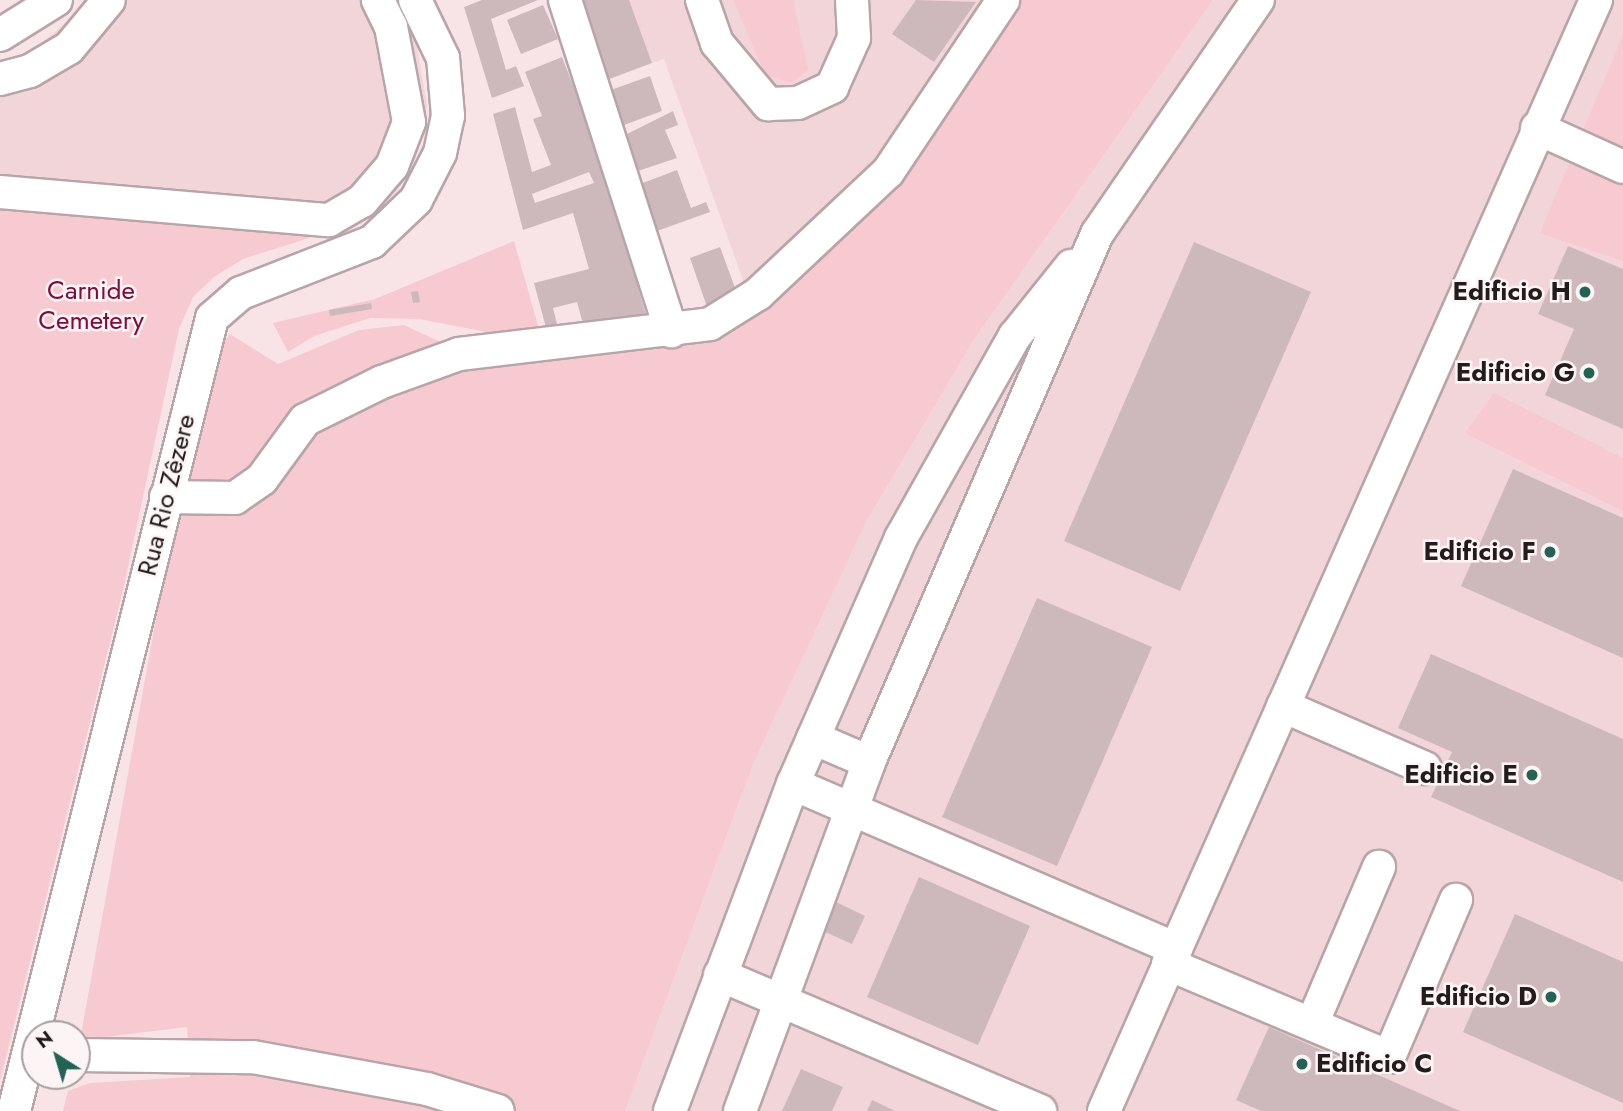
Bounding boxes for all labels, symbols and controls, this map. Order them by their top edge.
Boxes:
park label: Carnide Cemetery [38,275,144,336]
place label: Edificio H [1452,276,1571,308]
marker: Edificio H [1577,284,1593,300]
place label: Edificio G [1456,357,1575,389]
marker: Edificio G [1581,365,1597,381]
street label: Rua Rio Zêzere [132,411,202,579]
place label: Edificio F [1423,536,1536,568]
marker: Edificio F [1542,544,1558,560]
place label: Edificio E [1404,759,1518,791]
marker: Edificio E [1524,767,1540,783]
place label: Edificio D [1420,981,1537,1013]
marker: Edificio D [1543,989,1559,1005]
north arrow [21,1020,91,1090]
text: N [30,1024,58,1055]
place label: Edificio C [1316,1048,1432,1080]
marker: Edificio C [1294,1056,1310,1072]

